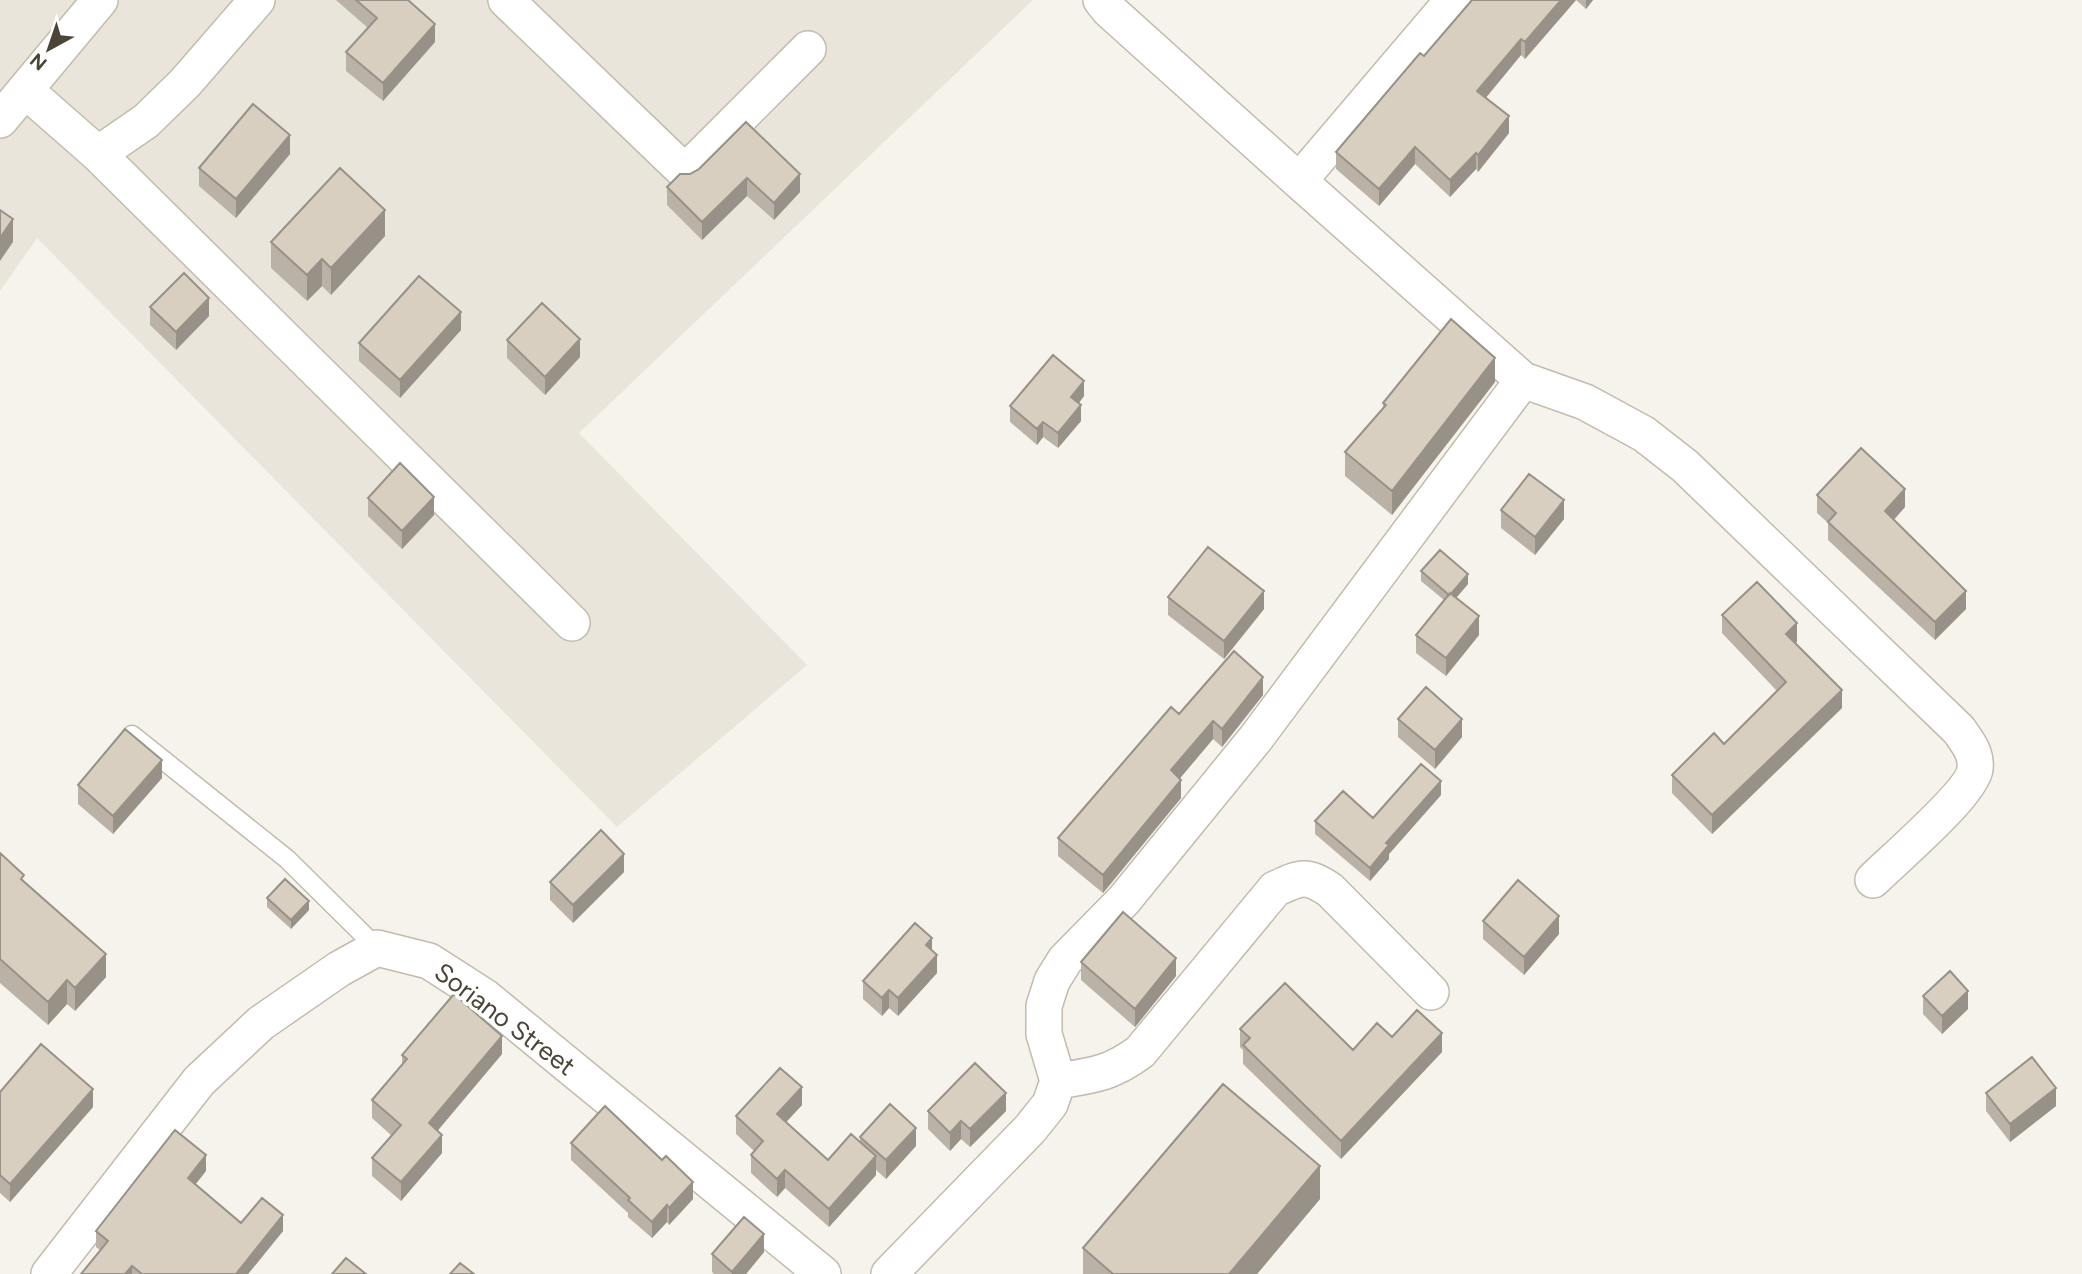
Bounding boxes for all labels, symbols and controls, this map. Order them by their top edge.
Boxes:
north arrow [14,14,84,84]
text: N [25,48,51,75]
street label: Soriano Street [428,956,582,1082]

